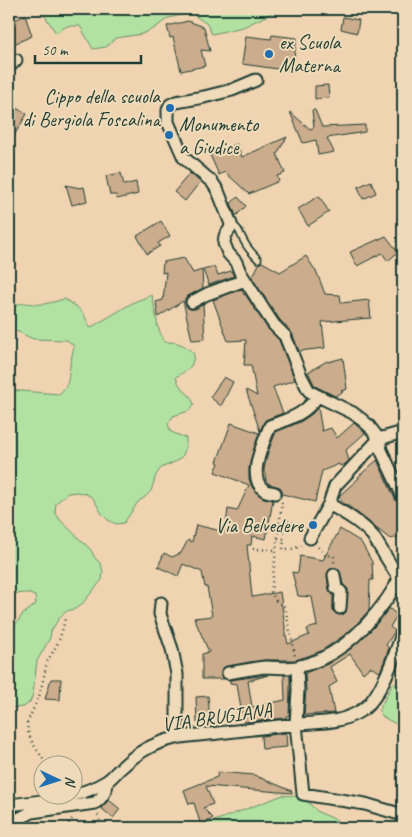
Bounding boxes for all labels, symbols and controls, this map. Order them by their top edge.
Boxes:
place label: ex Scuola Materna [279,30,342,78]
scale bar [35,32,141,64]
text: 50 m [42,41,69,60]
marker: ex Scuola Materna [263,48,275,60]
place label: Cippo della scuola di Bergiola Foscalina [22,84,162,132]
marker: Cippo della scuola di Bergiola Foscalina [164,102,176,114]
place label: Monumento a Giudice [179,112,259,160]
marker: Monumento a Giudice [163,129,175,141]
place label: Via Belvedere [215,513,304,538]
marker: Via Belvedere [307,519,319,531]
street label: VIA BRUGIANA [160,697,275,737]
north arrow [32,754,82,804]
text: N [62,776,79,788]

